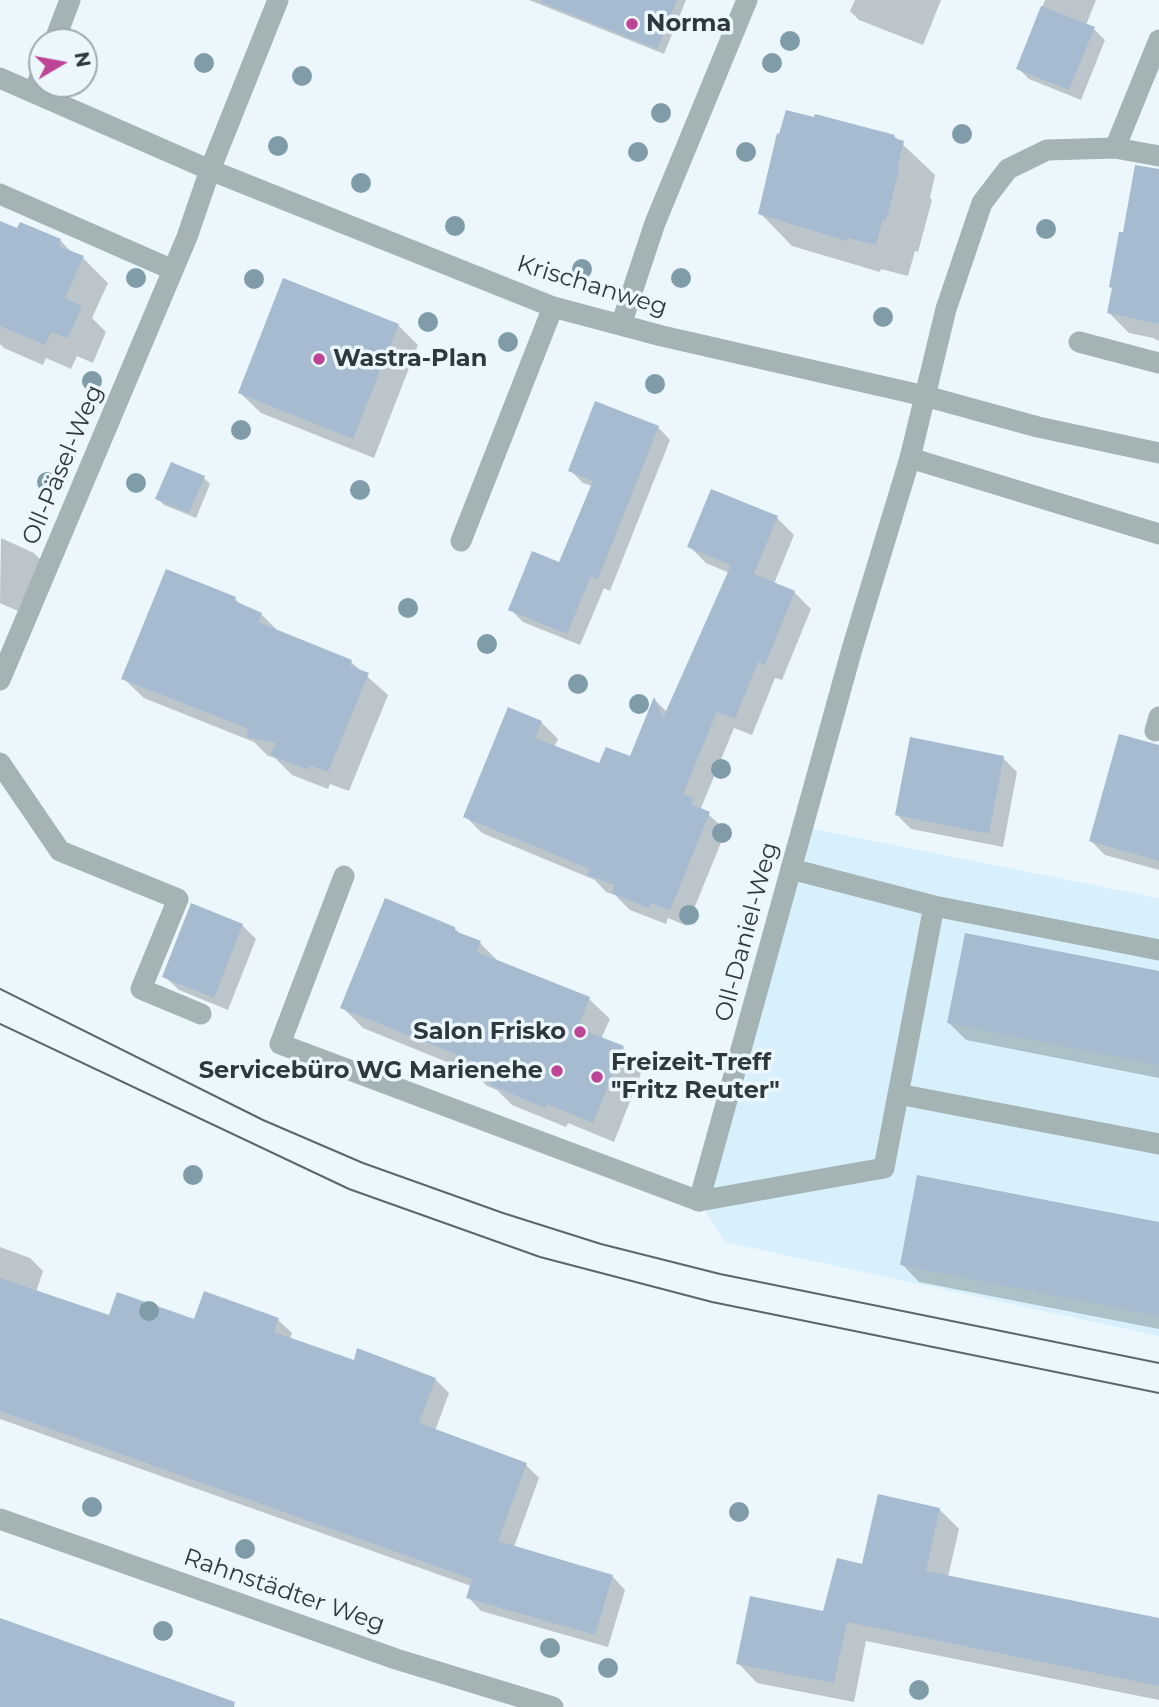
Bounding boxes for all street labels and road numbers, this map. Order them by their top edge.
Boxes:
street label: Krischanweg [513,249,671,323]
street label: Oll-Päsel-Weg [16,381,110,549]
street label: Oll-Daniel-Weg [709,839,785,1025]
street label: Rahnstädter Weg [180,1543,388,1639]

